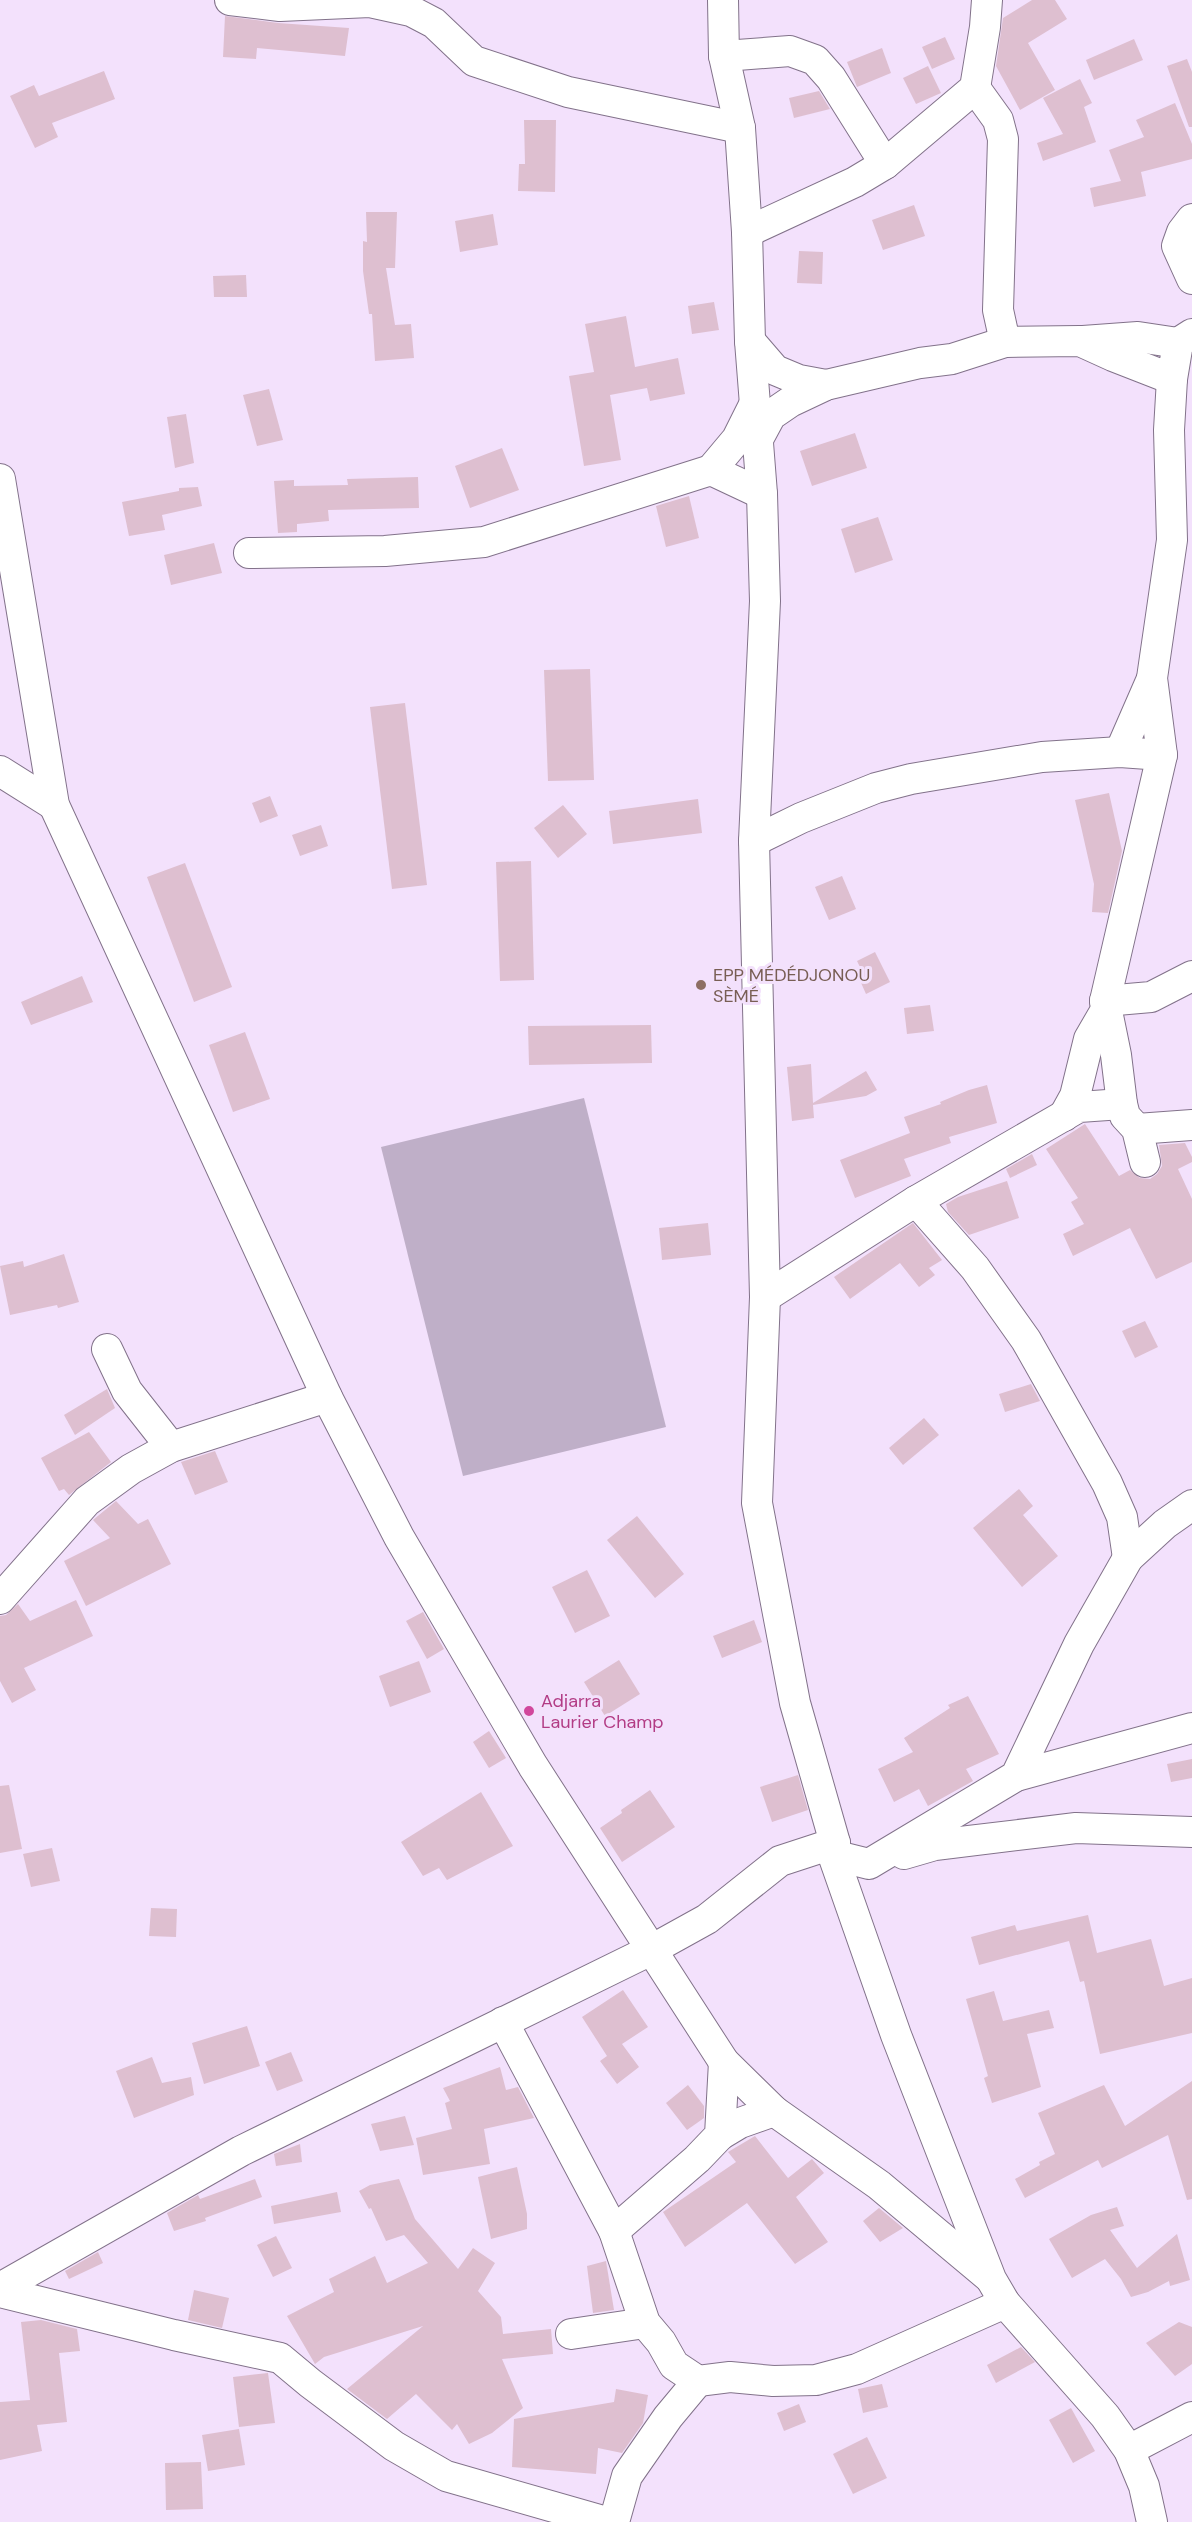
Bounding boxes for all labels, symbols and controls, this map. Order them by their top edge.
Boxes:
place label: EPP MÉDÉDJONOU SÈMÉ [713,963,870,1008]
marker: EPP MÉDÉDJONOU SÈMÉ [694,978,708,992]
place label: Adjarra Laurier Champ [541,1689,664,1734]
marker: Adjarra Laurier Champ [522,1704,536,1718]

